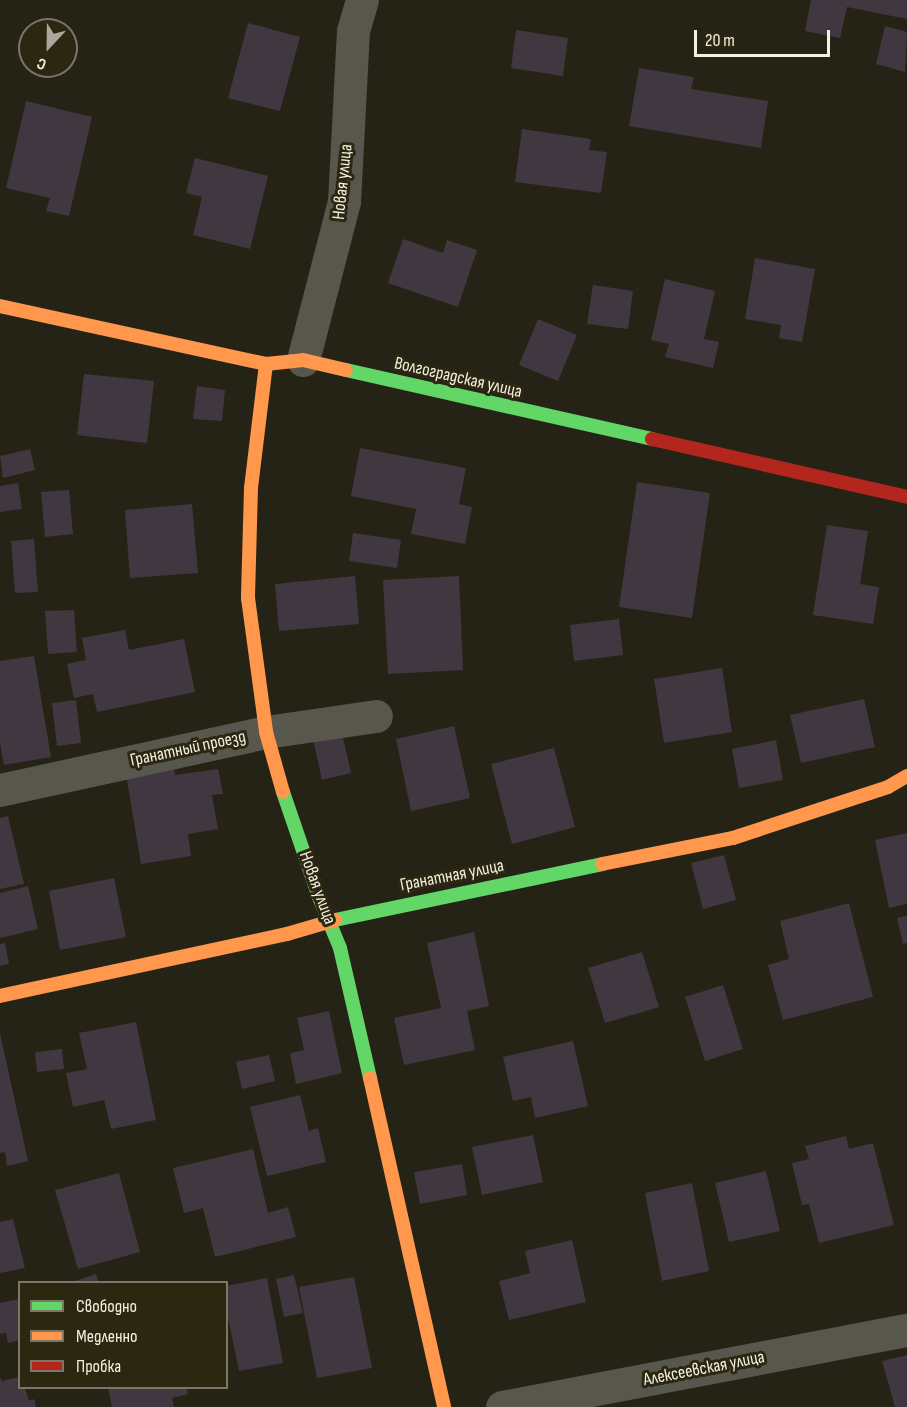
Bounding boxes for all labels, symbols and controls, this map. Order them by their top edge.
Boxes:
north arrow [18,18,78,78]
scale bar [697,18,834,56]
text: 20 m [705,30,735,51]
text: С [34,53,49,74]
street label: Новая улица [328,143,358,221]
street label: Волгоградская улица [392,353,524,403]
street label: Гранатный проезд [128,726,248,772]
street label: Новая улица [294,849,340,927]
street label: Гранатная улица [398,855,506,897]
legend [18,1281,228,1389]
text: Свободно [76,1296,137,1317]
text: Медленно [76,1326,138,1347]
street label: Алексеевская улица [642,1347,766,1391]
text: Пробка [76,1356,121,1377]

